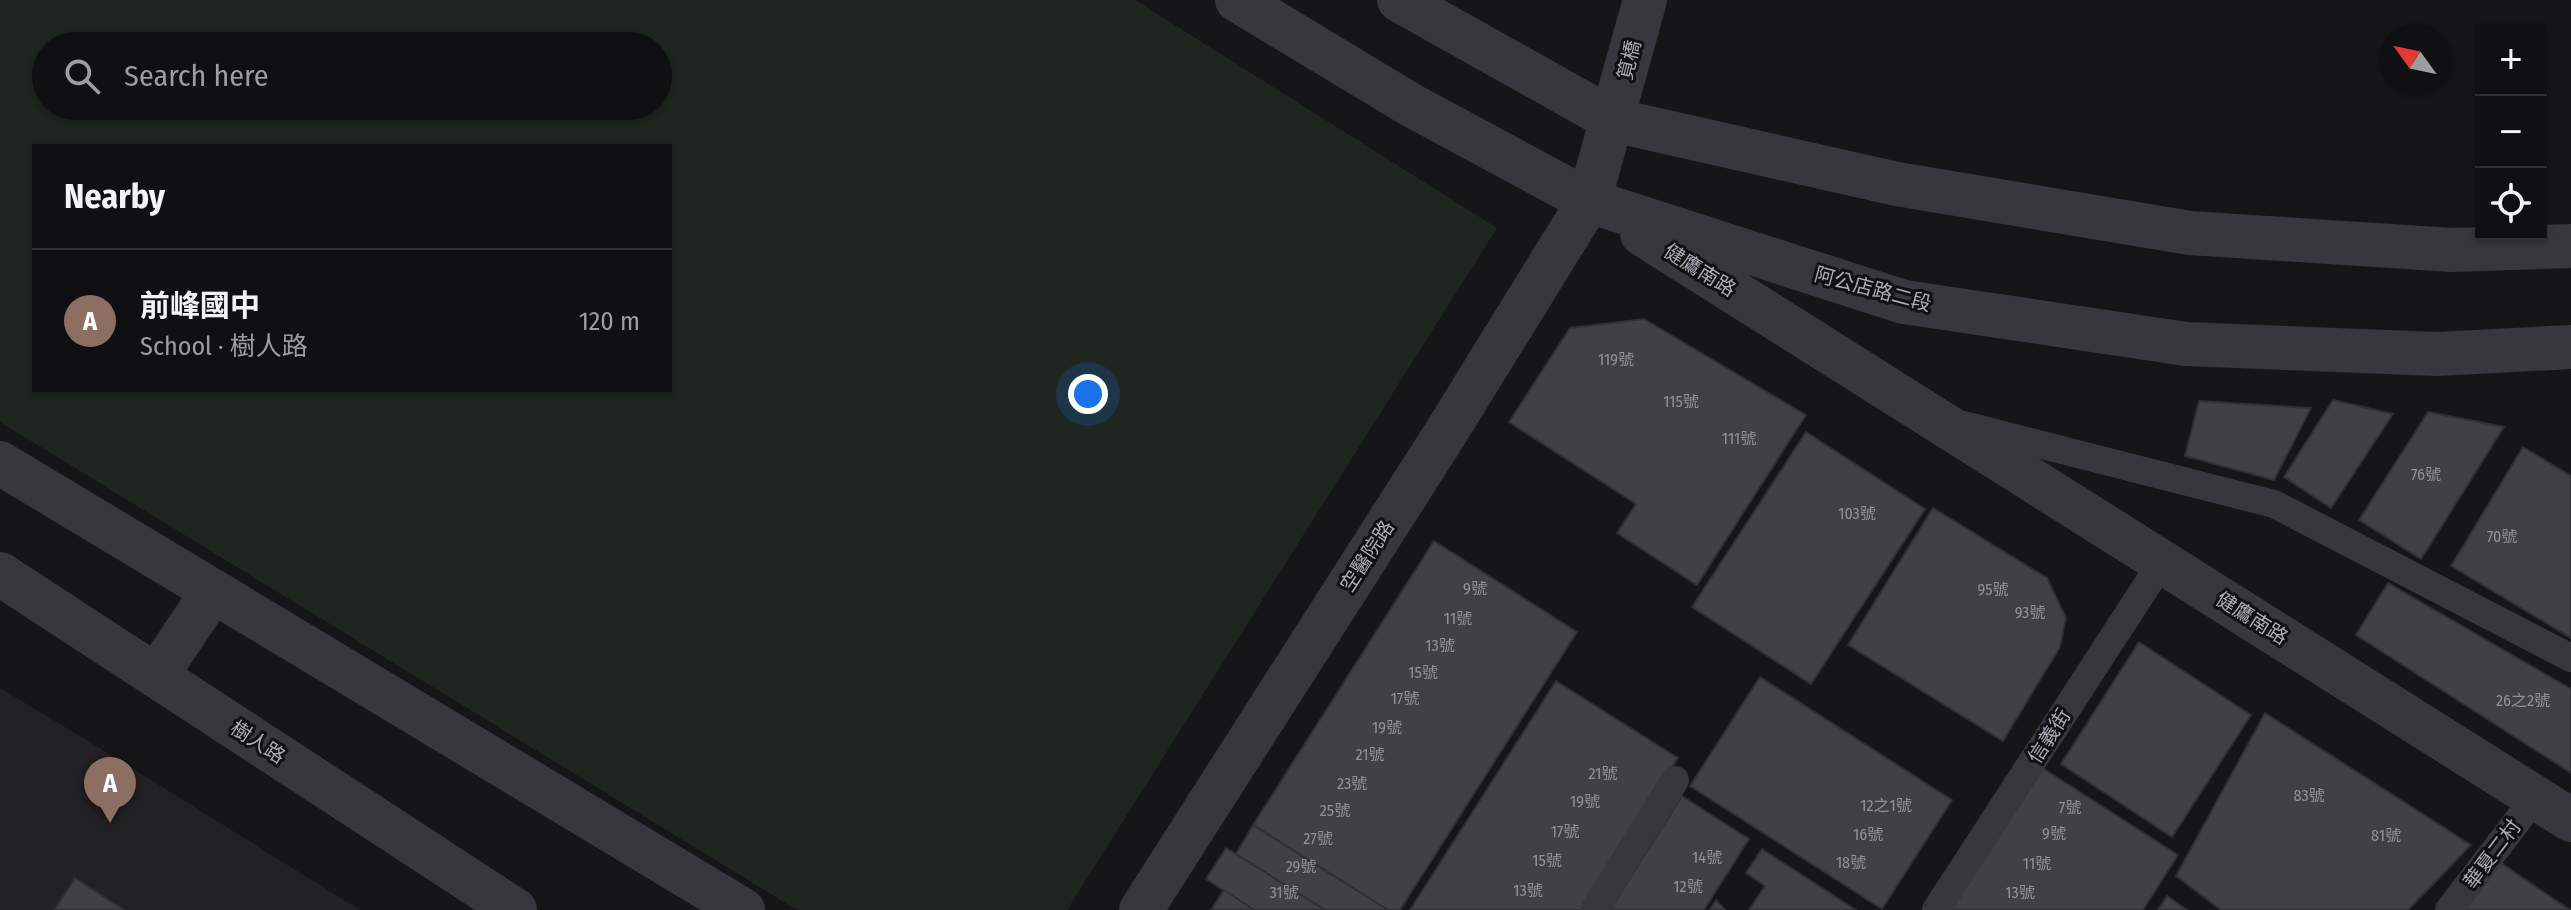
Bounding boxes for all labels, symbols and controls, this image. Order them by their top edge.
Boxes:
north arrow [2379,24,2451,96]
map controls [2475,24,2547,240]
button: + [2475,24,2547,96]
search box [32,32,672,120]
street label: 筧橋 [1613,38,1645,82]
icon: search [60,54,104,98]
text: Search here [124,58,269,94]
button: − [2475,96,2547,168]
button: locate [2475,168,2547,240]
text: Nearby [64,176,165,217]
street label: 健鷹南路 [1660,239,1740,301]
street label: 阿公店路二段 [1812,262,1934,316]
text: 前峰國中 [140,288,260,324]
text: A [83,306,97,337]
text: 120 m [579,306,640,337]
text: School · 樹人路 [140,331,308,362]
house number: 119號 [1598,350,1634,369]
your location [1068,374,1108,414]
house number: 115號 [1663,392,1699,411]
house number: 111號 [1722,429,1756,448]
house number: 76號 [2411,465,2441,484]
house number: 103號 [1838,504,1876,523]
street label: 空醫院路 [1335,516,1399,596]
house number: 70號 [2487,527,2517,546]
house number: 9號 [1463,579,1487,598]
house number: 95號 [1977,580,2009,599]
street label: 健鷹南路 [2212,587,2292,649]
house number: 93號 [2015,603,2045,622]
house number: 11號 [1444,609,1472,628]
house number: 13號 [1425,636,1455,655]
house number: 15號 [1408,663,1438,682]
house number: 17號 [1391,689,1419,708]
house number: 26之2號 [2496,691,2550,710]
street label: 信義街 [2023,704,2075,768]
street label: 樹人路 [226,716,290,768]
house number: 19號 [1372,718,1402,737]
house number: 21號 [1356,745,1384,764]
pin: A [84,757,136,823]
house number: 21號 [1589,764,1617,783]
house number: 23號 [1337,774,1367,793]
house number: 83號 [2293,786,2325,805]
house number: 19號 [1570,792,1600,811]
house number: 12之1號 [1860,796,1912,815]
house number: 7號 [2059,798,2081,817]
house number: 25號 [1320,801,1350,820]
street label: 華夏二村 [2458,815,2526,893]
house number: 17號 [1551,822,1579,841]
house number: 9號 [2042,824,2066,843]
house number: 16號 [1853,825,1883,844]
house number: 81號 [2371,826,2401,845]
house number: 27號 [1303,829,1333,848]
house number: 14號 [1692,848,1722,867]
house number: 15號 [1532,851,1562,870]
house number: 18號 [1836,853,1866,872]
house number: 11號 [2023,854,2051,873]
house number: 29號 [1286,857,1316,876]
house number: 12號 [1673,877,1703,896]
house number: 13號 [1513,881,1543,900]
house number: 31號 [1269,883,1299,902]
house number: 13號 [2005,883,2035,902]

